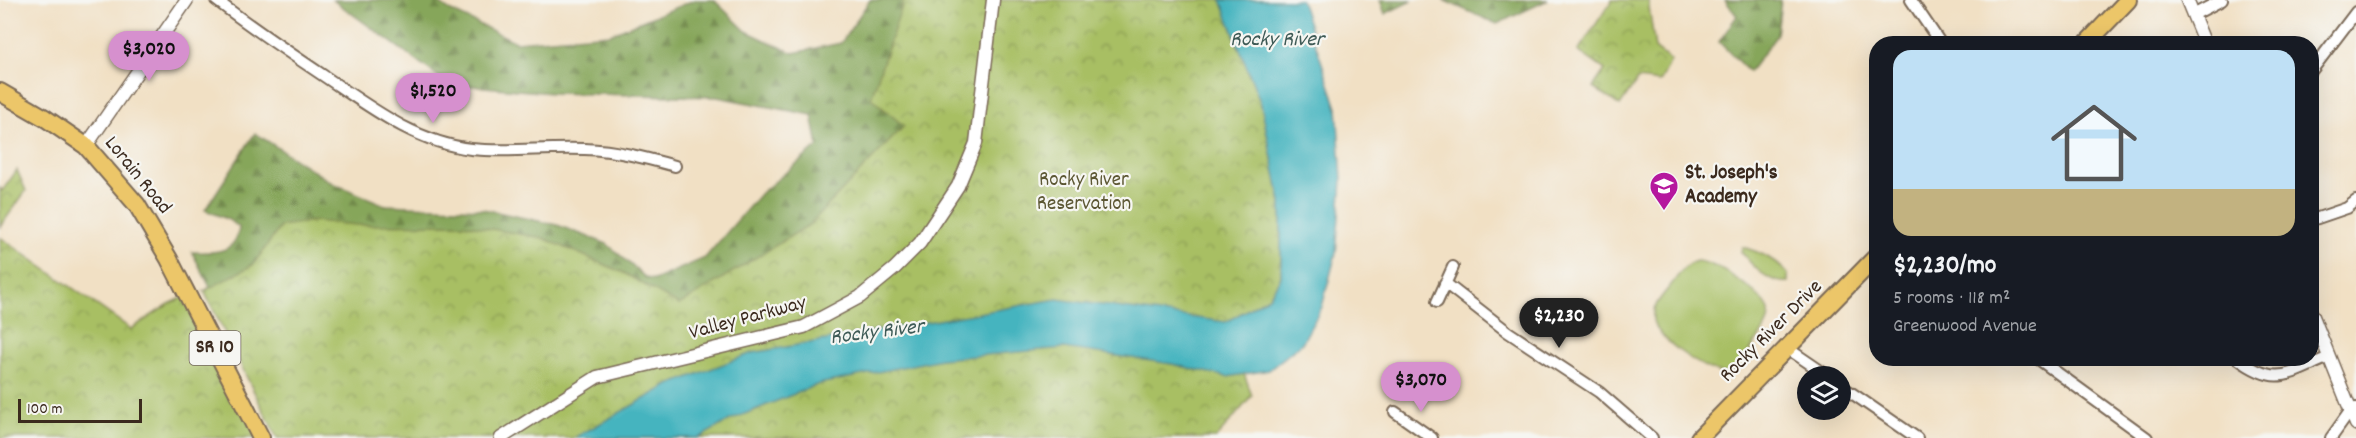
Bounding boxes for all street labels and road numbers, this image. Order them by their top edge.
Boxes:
street label: Lorain Road [96,130,178,222]
street label: Rocky River Drive [1714,274,1830,390]
street label: Valley Parkway [686,289,810,349]
road number: SR 10 [190,331,240,365]

